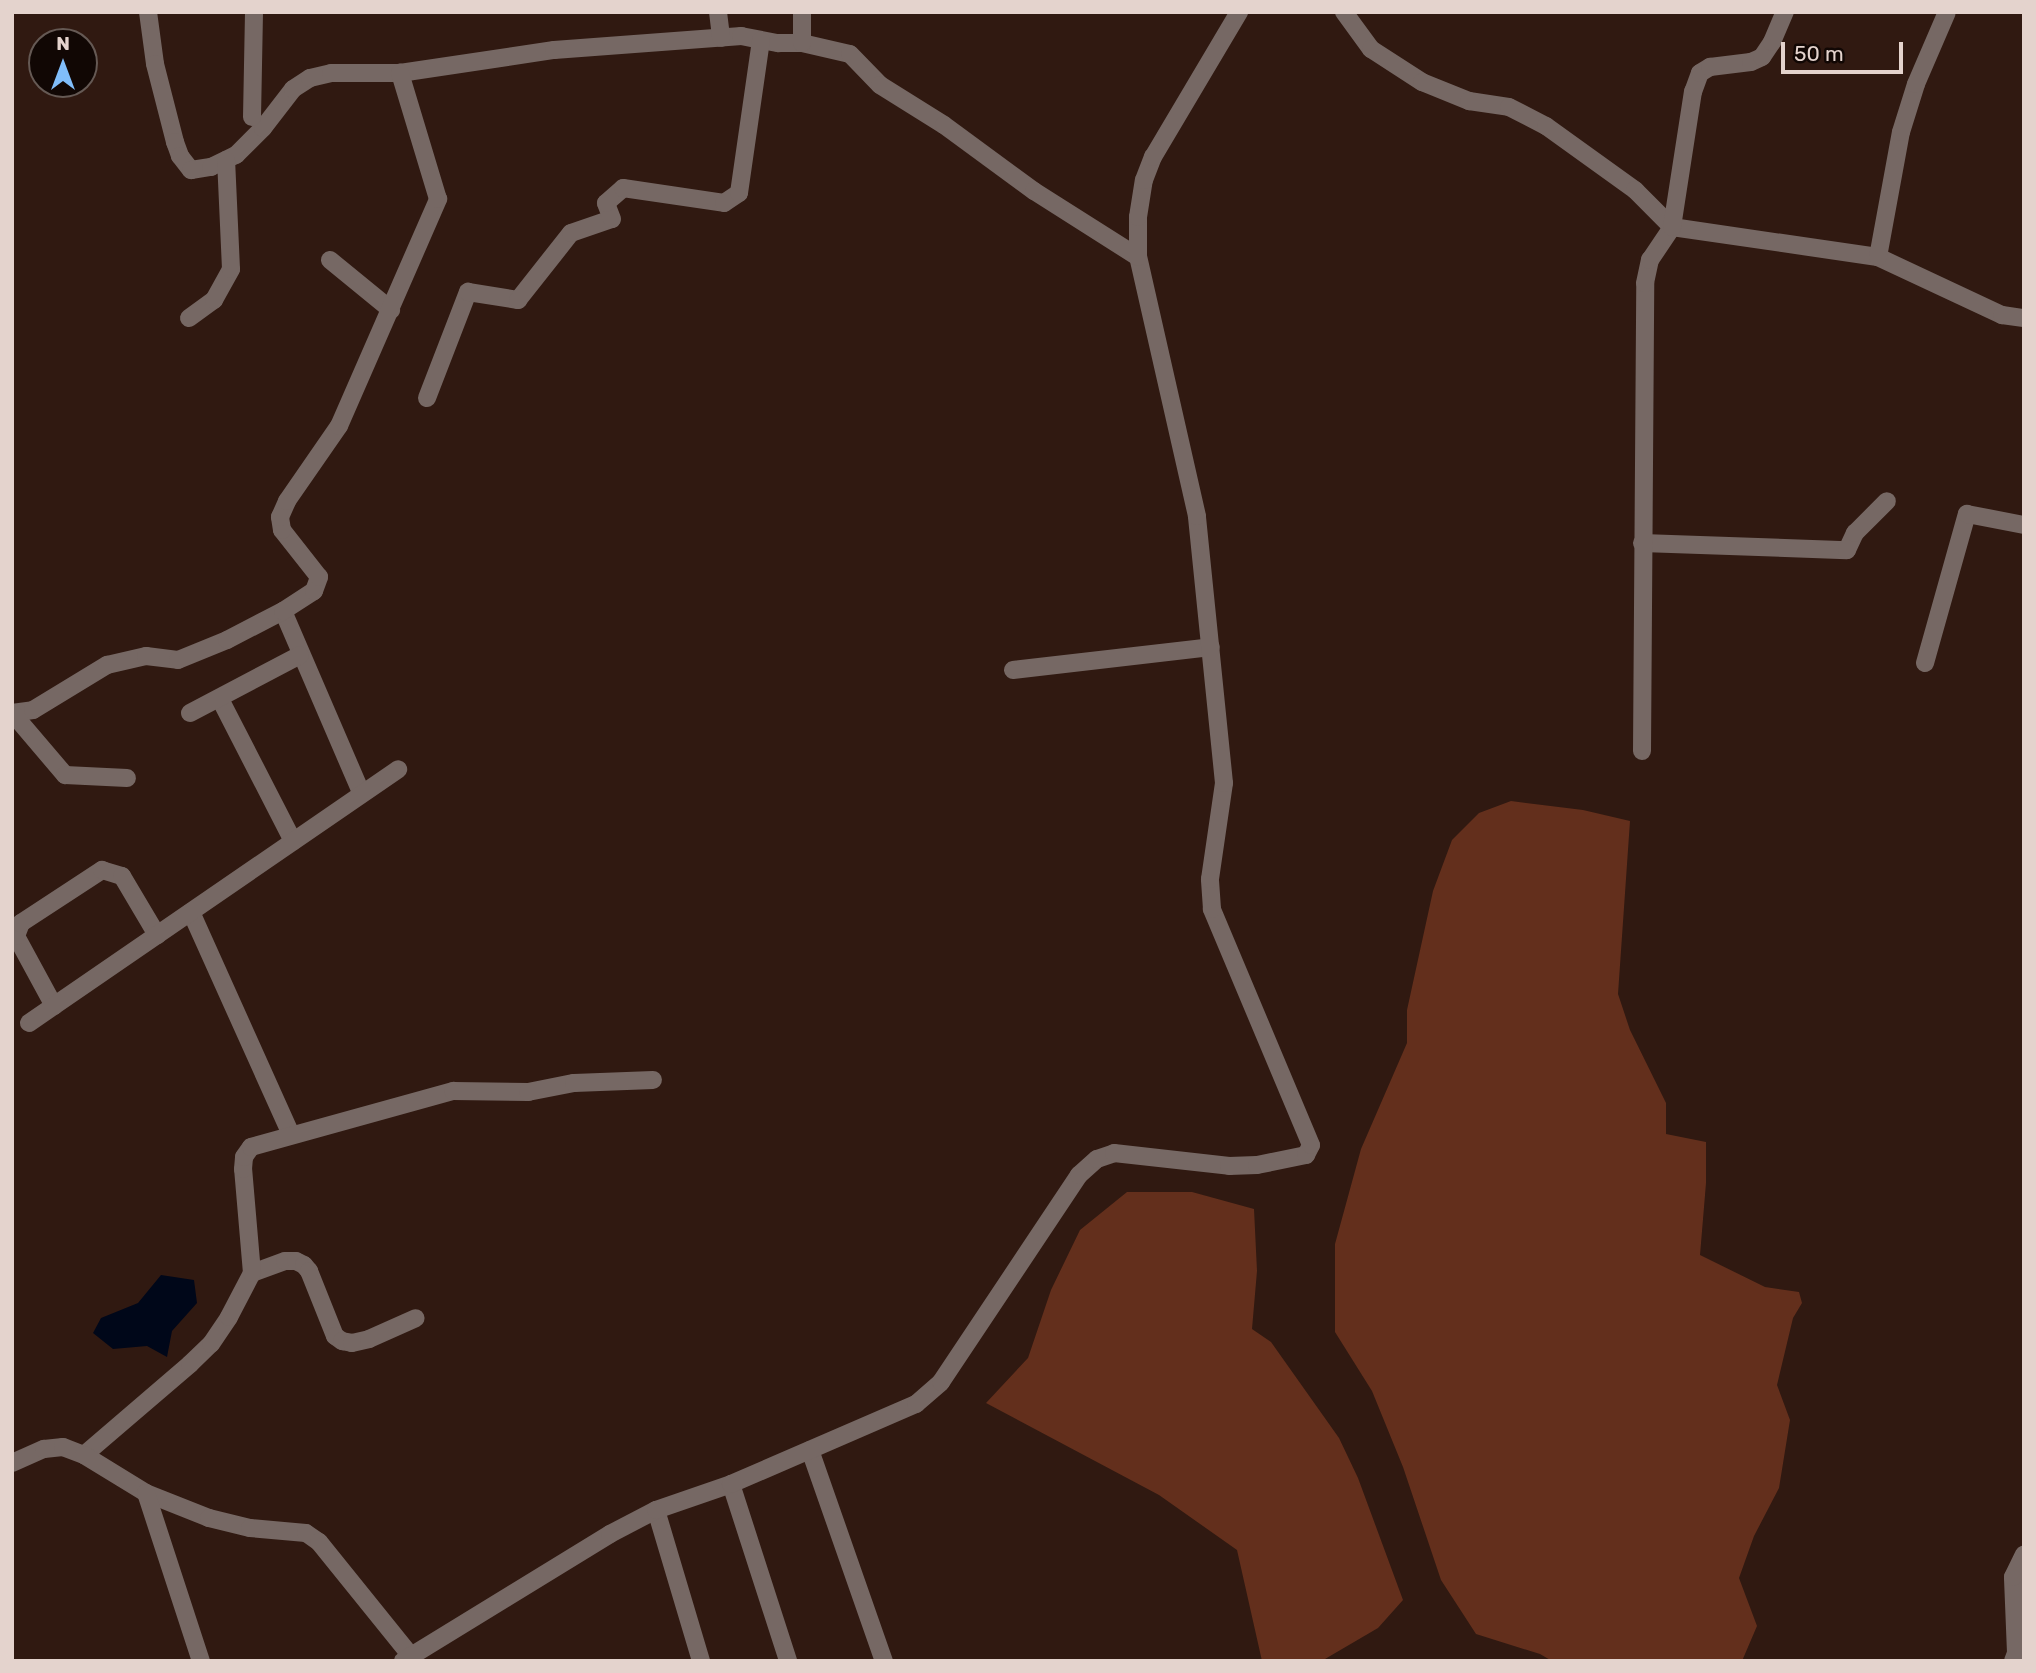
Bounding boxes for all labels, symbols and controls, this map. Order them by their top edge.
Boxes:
north arrow [28,28,98,98]
scale bar [1784,28,1906,72]
text: N [56,32,70,55]
text: 50 m [1794,41,1844,66]

